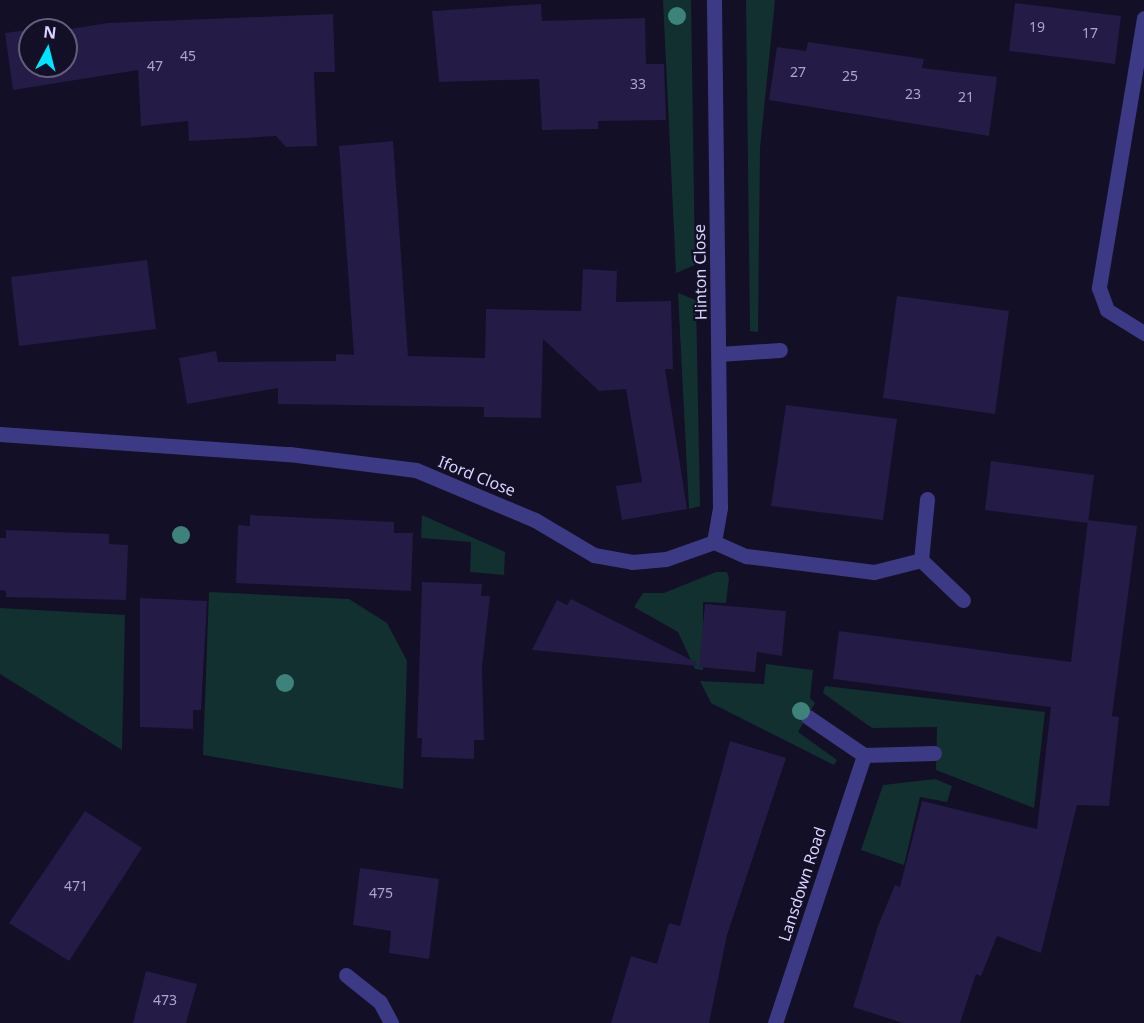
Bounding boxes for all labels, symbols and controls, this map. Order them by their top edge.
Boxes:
north arrow [18,18,78,78]
house number: 19 [1029,19,1045,35]
text: N [42,20,58,44]
house number: 17 [1082,25,1098,41]
house number: 45 [180,48,196,64]
house number: 47 [147,58,163,74]
house number: 27 [790,64,806,80]
house number: 25 [842,68,858,84]
house number: 33 [630,76,646,92]
house number: 23 [905,86,921,102]
house number: 21 [958,89,974,105]
street label: Hinton Close [690,224,710,320]
street label: Iford Close [436,452,518,500]
street label: Lansdown Road [774,824,830,944]
house number: 471 [64,878,88,894]
house number: 475 [369,885,393,901]
house number: 473 [153,992,177,1008]

